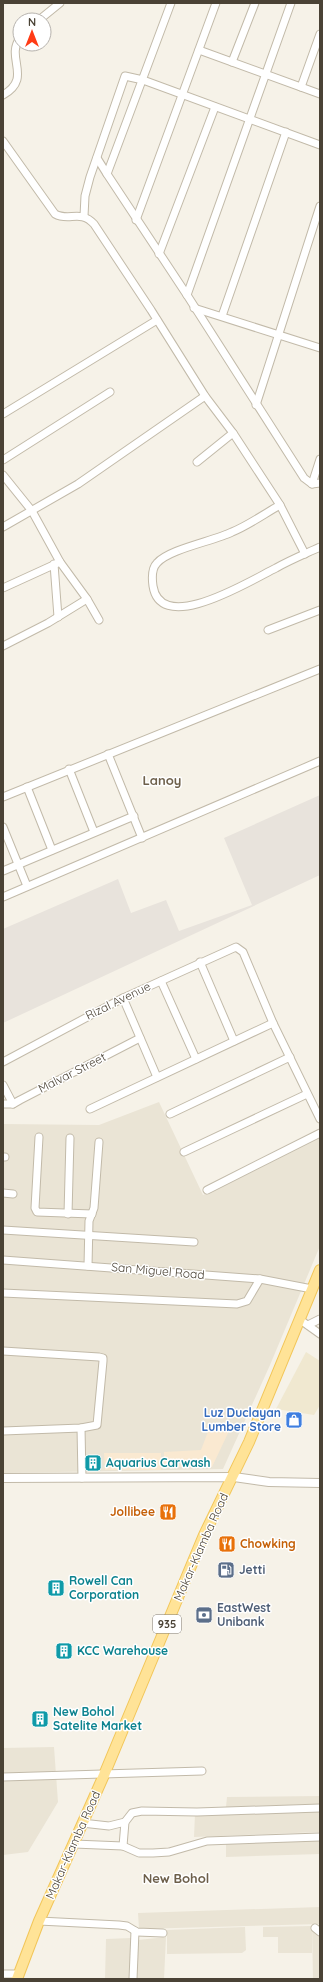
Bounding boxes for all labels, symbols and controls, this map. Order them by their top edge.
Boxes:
north arrow [12,12,52,52]
text: N [28,15,36,29]
district label: Lanoy [143,772,181,788]
street label: Rizal Avenue [83,978,153,1023]
street label: Malvar Street [35,1049,108,1096]
street label: San Miguel Road [111,1259,205,1282]
place label: Luz Duclayan Lumber Store [201,1405,281,1434]
shop icon: Luz Duclayan Lumber Store [284,1410,304,1430]
building icon: Aquarius Carwash [83,1453,103,1473]
place label: Aquarius Carwash [106,1455,211,1470]
street label: Makar-Kiamba Road [170,1490,231,1603]
restaurant icon: Jollibee [158,1502,178,1522]
place label: Jollibee [110,1504,155,1519]
restaurant icon: Chowking [217,1534,237,1554]
place label: Chowking [240,1536,296,1551]
fuel station icon: Jetti [216,1560,236,1580]
place label: Jetti [239,1562,266,1577]
place label: Rowell Can Corporation [69,1573,139,1602]
building icon: Rowell Can Corporation [46,1578,66,1598]
place label: EastWest Unibank [217,1600,271,1629]
bank icon: EastWest Unibank [194,1605,214,1625]
road number: 935 [153,1615,181,1633]
building icon: KCC Warehouse [54,1641,74,1661]
place label: KCC Warehouse [77,1643,168,1658]
place label: New Bohol Satelite Market [53,1704,142,1733]
building icon: New Bohol Satelite Market [30,1709,50,1729]
street label: Makar-Kiamba Road [42,1788,103,1901]
district label: New Bohol [143,1870,209,1886]

